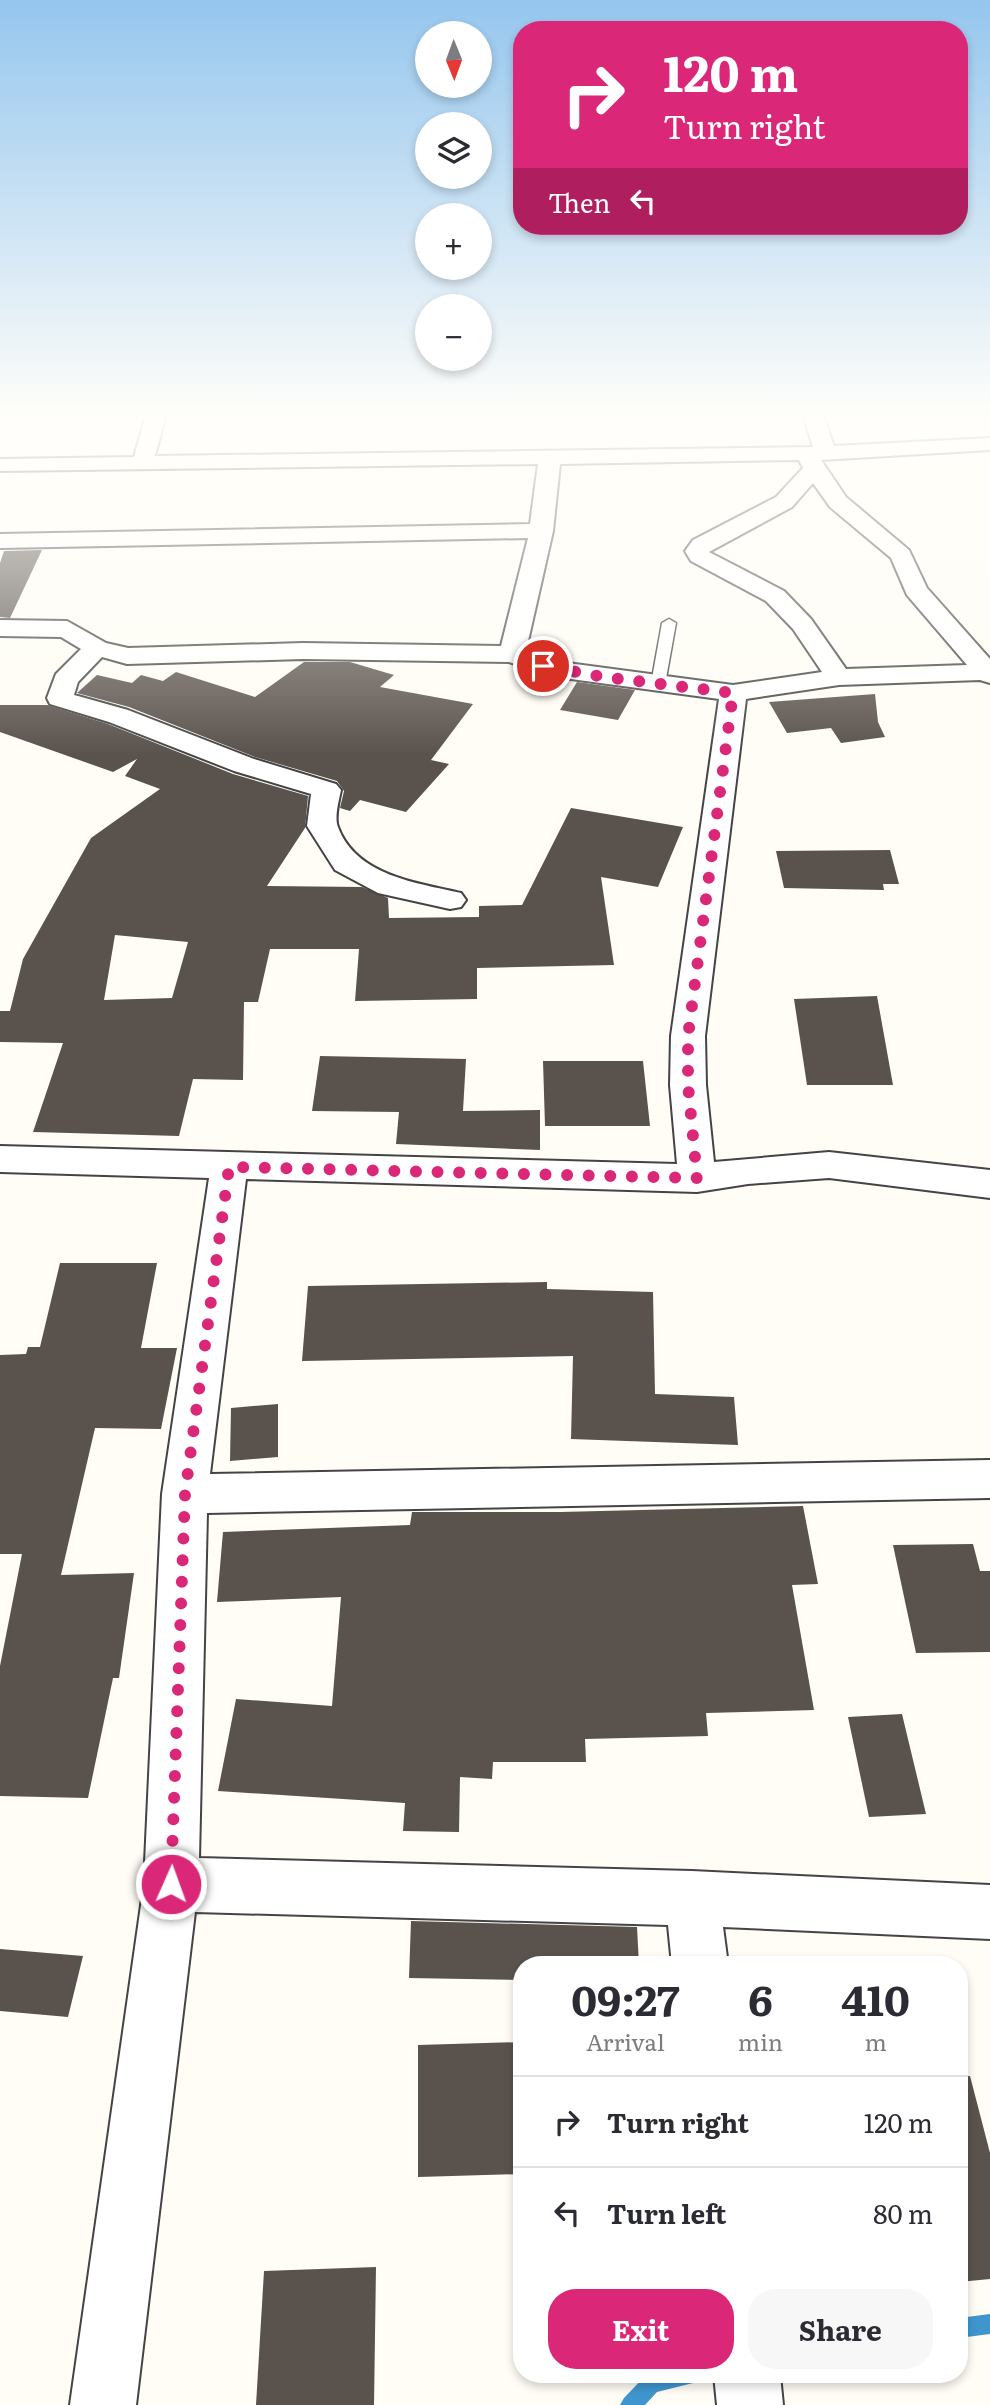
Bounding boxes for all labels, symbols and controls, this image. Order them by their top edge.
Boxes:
north arrow [415,21,492,98]
map controls [415,21,492,371]
text: 120 m [663,34,798,107]
icon: right [548,49,639,140]
text: Turn right [663,101,825,149]
button: layers [415,112,492,189]
text: Then [548,182,610,221]
icon: left [624,182,662,220]
button: + [415,203,492,280]
button: − [415,294,492,371]
pin [513,636,573,696]
icon: arrive [524,647,562,685]
position arrow [134,1847,208,1921]
text: 09:27 [571,1967,680,2029]
text: 6 [748,1967,773,2029]
text: 410 [841,1967,910,2029]
text: Arrival [586,2024,665,2058]
text: min [738,2024,783,2058]
text: m [864,2024,887,2058]
text: Turn right [607,2102,749,2141]
text: 120 m [864,2102,933,2141]
icon: right [548,2103,586,2141]
text: Turn left [607,2193,726,2232]
text: 80 m [873,2193,933,2232]
icon: left [548,2194,586,2232]
button: Exit [548,2289,734,2369]
button: Share [748,2289,933,2369]

